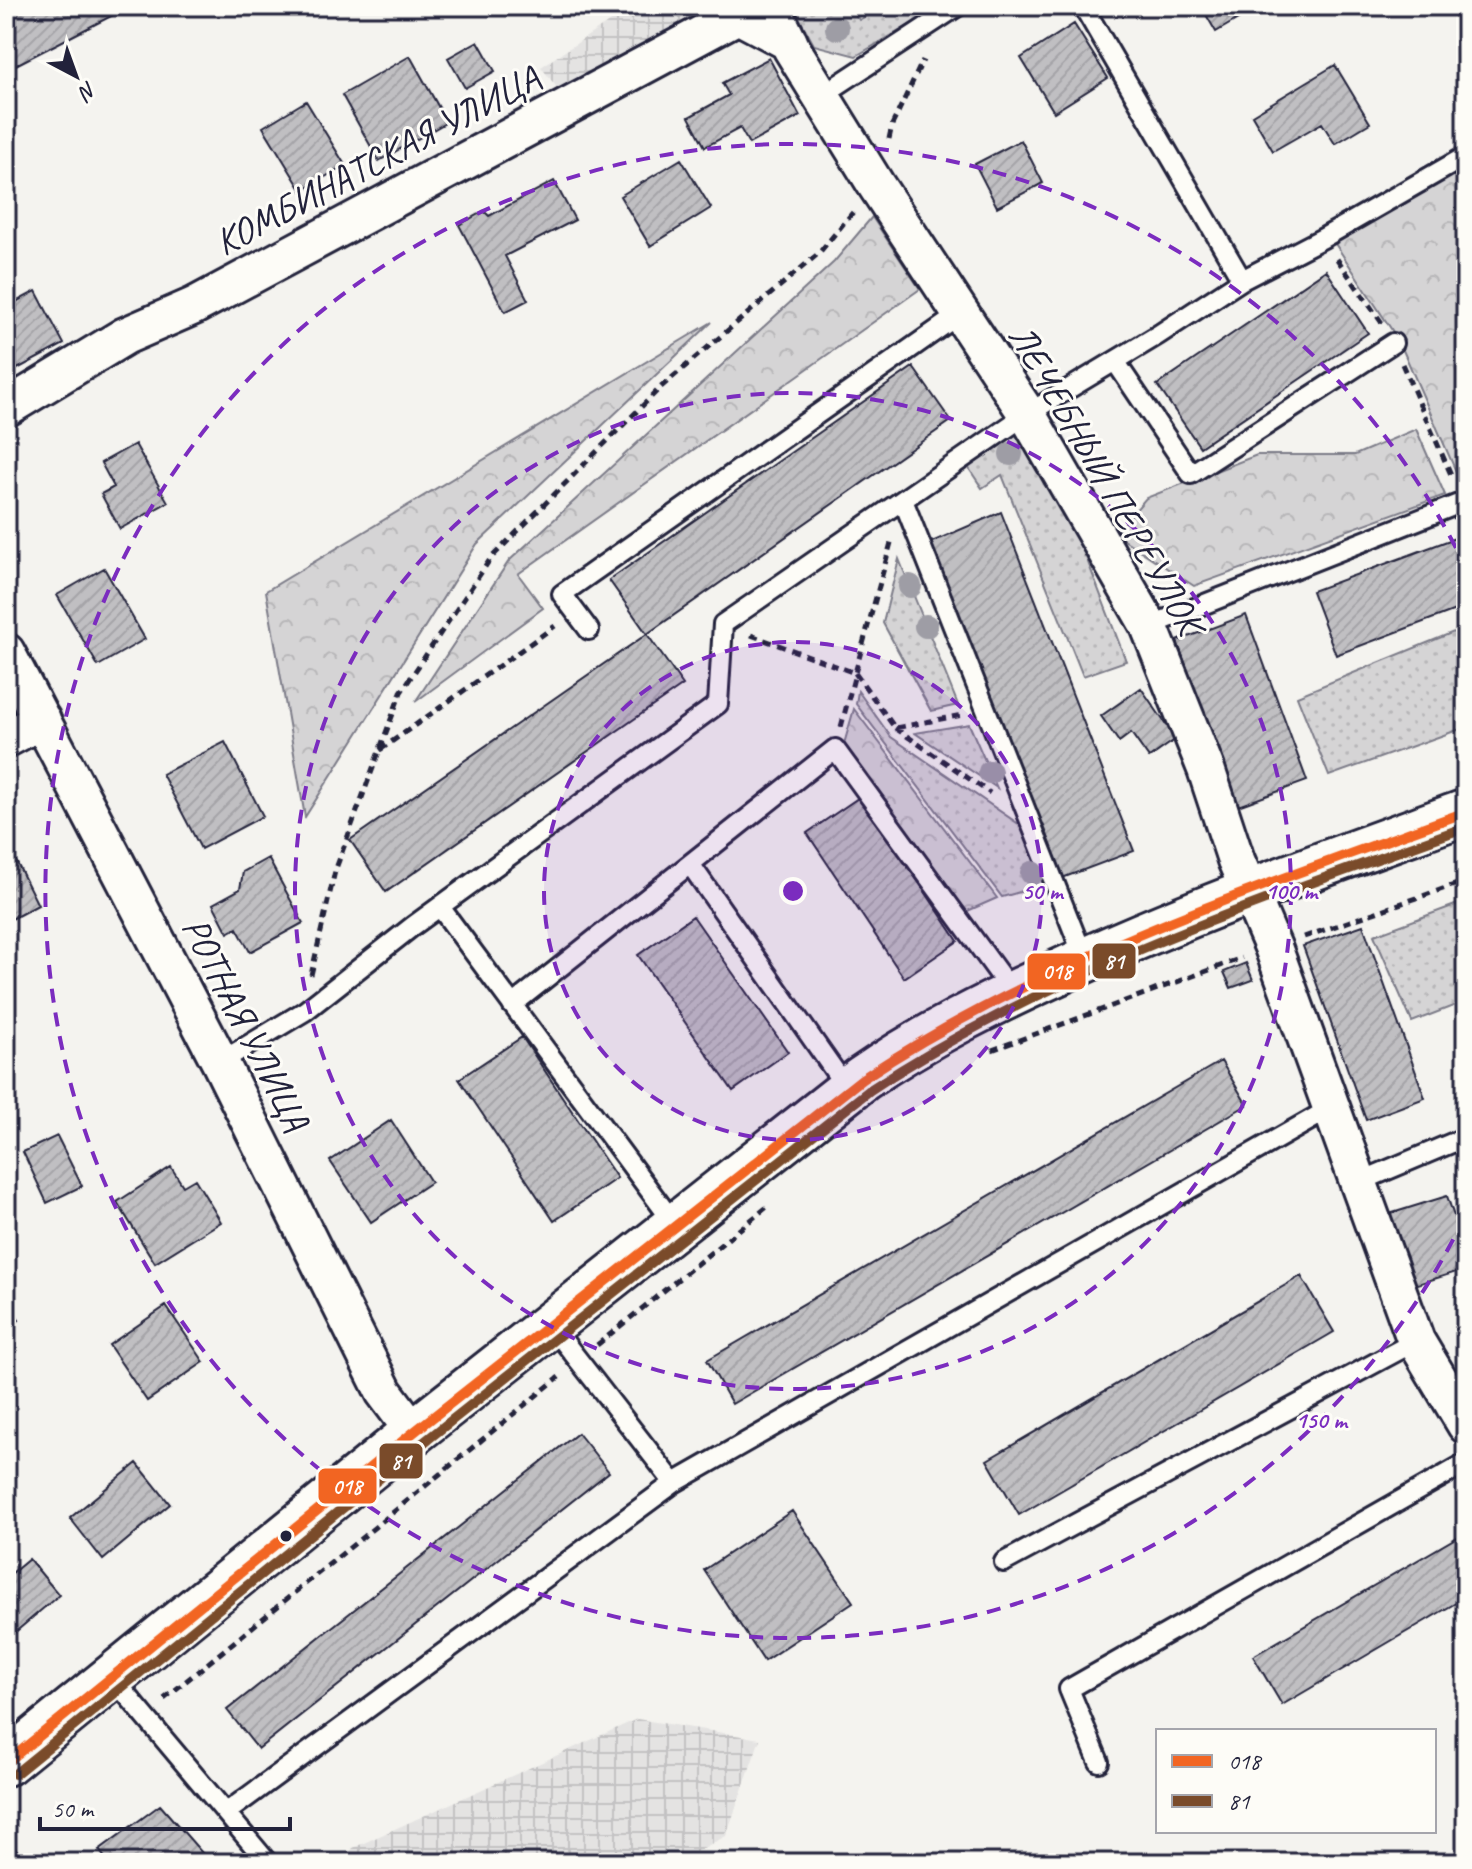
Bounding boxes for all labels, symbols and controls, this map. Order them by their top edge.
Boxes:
north arrow [36,36,116,116]
street label: КОМБИНАТСКАЯ УЛИЦА [207,54,548,265]
text: N [72,75,103,108]
street label: ЛЕЧЕБНЫЙ ПЕРЕУЛОК [998,316,1217,648]
text: 50 m [1022,876,1065,906]
text: 100 m [1265,876,1319,906]
centre of rings [779,877,807,905]
street label: РОТНАЯ УЛИЦА [172,909,320,1140]
line badge: 81 [1091,942,1137,980]
text: 81 [1104,948,1126,976]
line badge: 018 [1026,952,1087,991]
text: 018 [1042,958,1075,986]
text: 150 m [1295,1405,1349,1435]
line badge: 81 [378,1442,424,1480]
text: 81 [391,1448,413,1476]
line badge: 018 [317,1467,378,1505]
text: 018 [332,1473,365,1501]
unlabelled marker [278,1528,294,1544]
legend [1156,1729,1436,1833]
text: 018 [1228,1746,1263,1776]
scale bar [40,1781,290,1831]
text: 81 [1228,1786,1251,1816]
text: 50 m [52,1794,95,1824]

